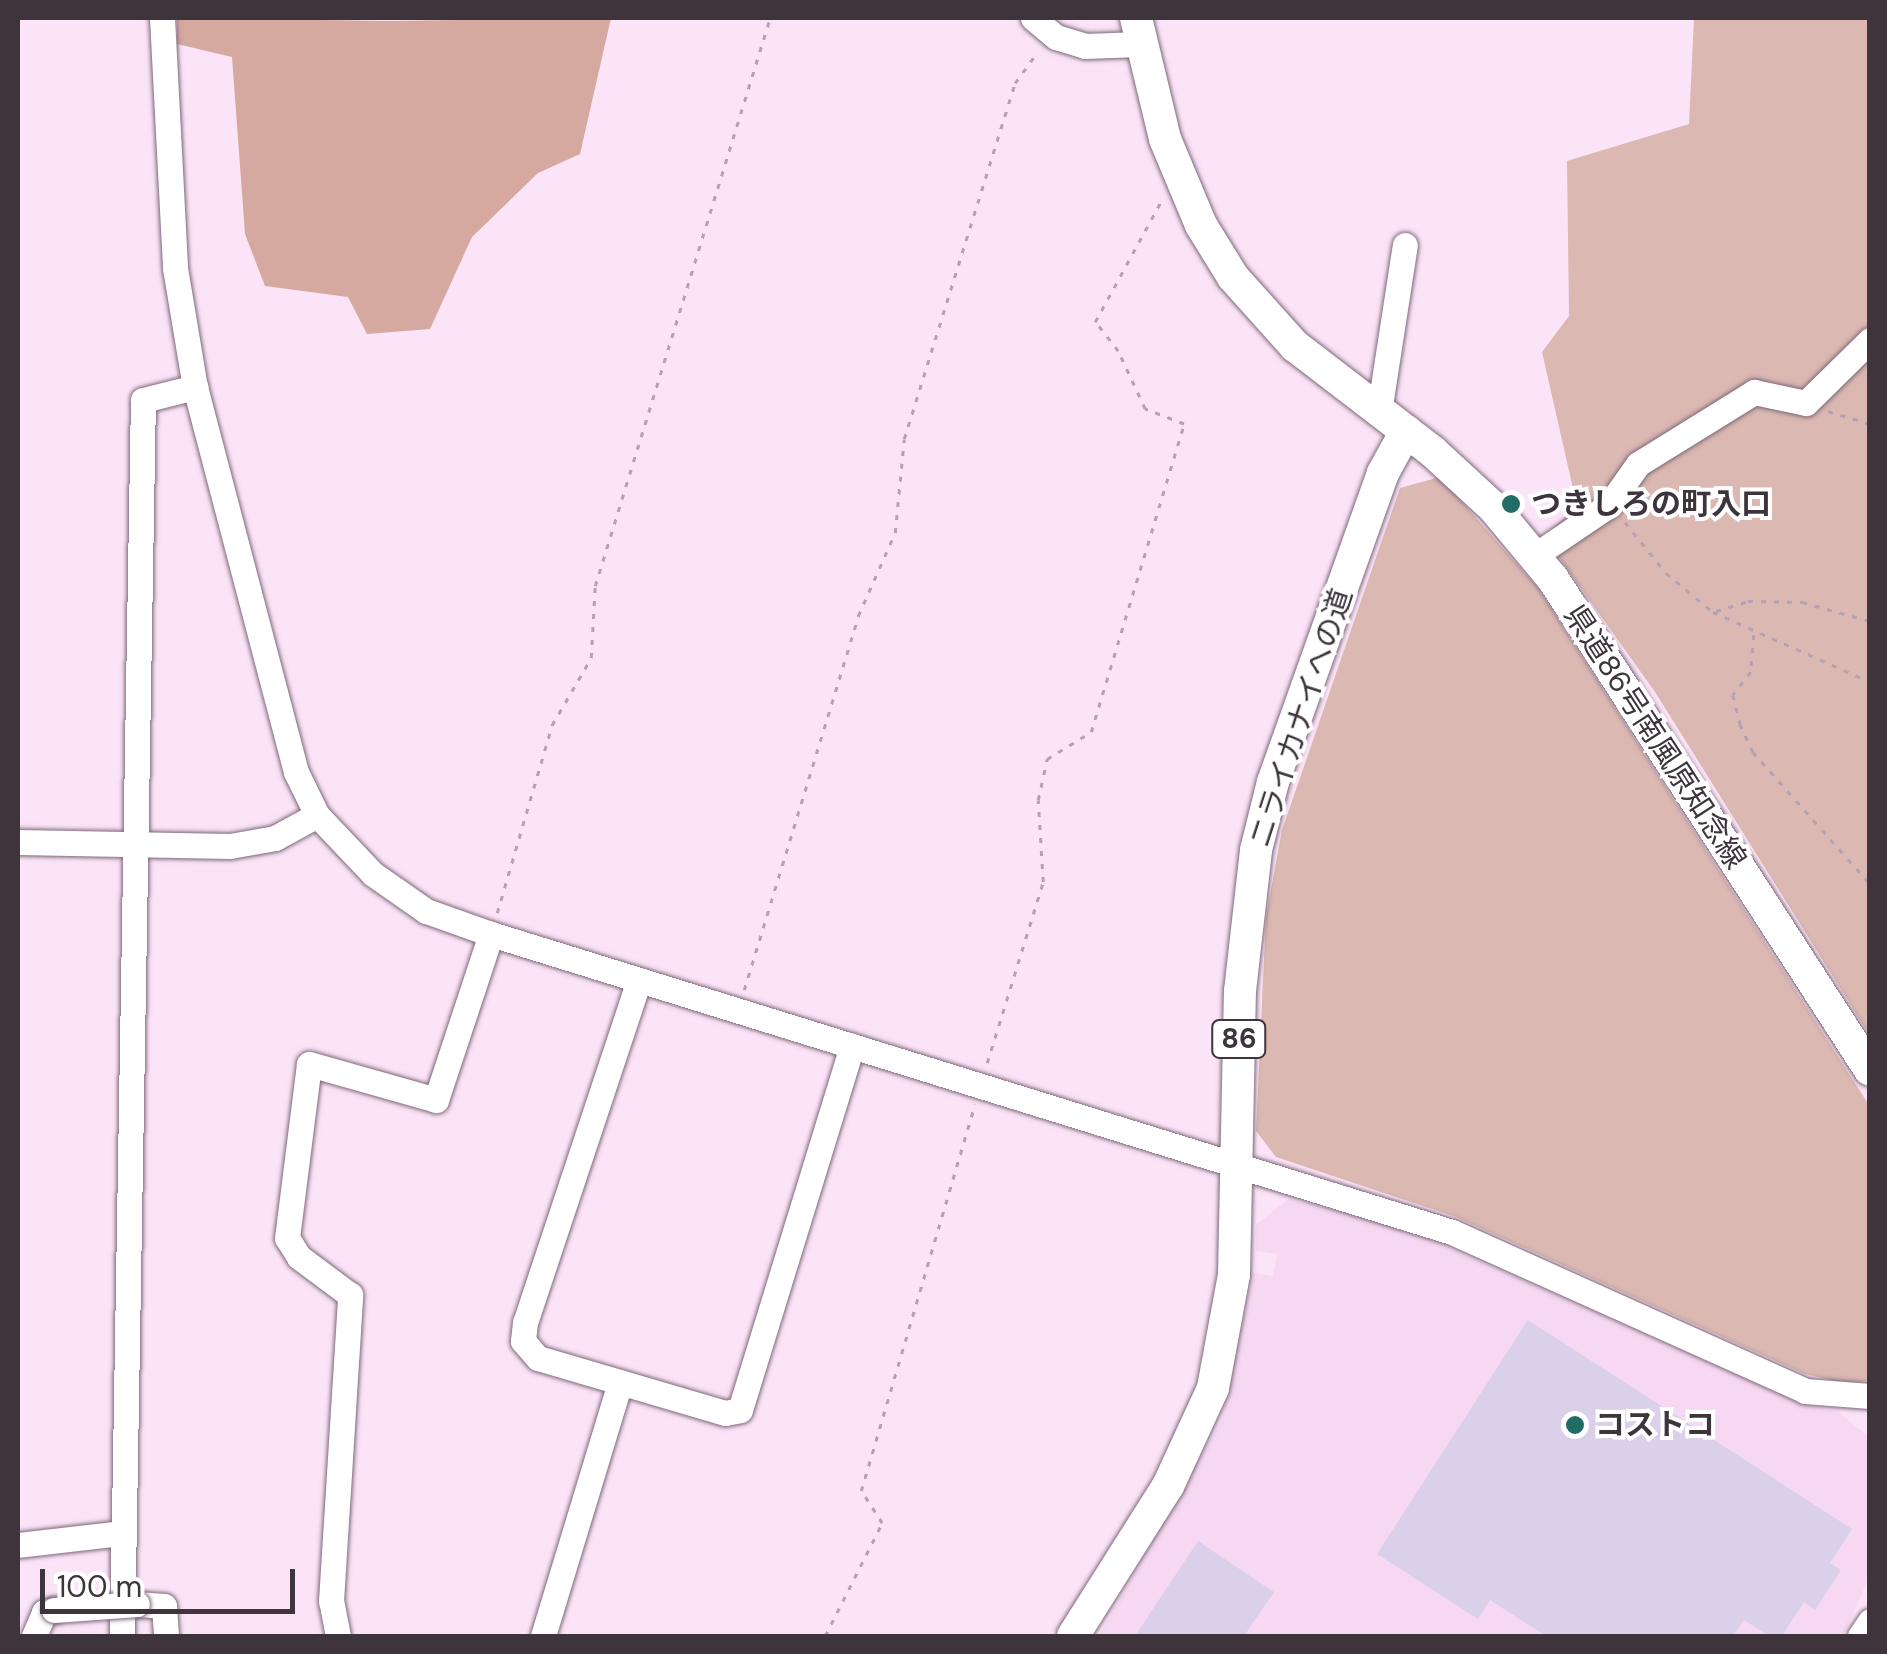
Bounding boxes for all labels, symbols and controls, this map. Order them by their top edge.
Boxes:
place label: つきしろの町入口 [1531,486,1771,522]
marker: つきしろの町入口 [1500,493,1522,515]
street label: ニライカナイへの道 [1242,584,1360,852]
street label: 県道86号南風原知念線 [1556,598,1754,876]
road number: 86 [1209,1016,1269,1062]
place label: コストコ [1595,1407,1715,1443]
marker: コストコ [1564,1414,1586,1436]
scale bar [45,1549,300,1611]
text: 100 m [57,1567,142,1606]

